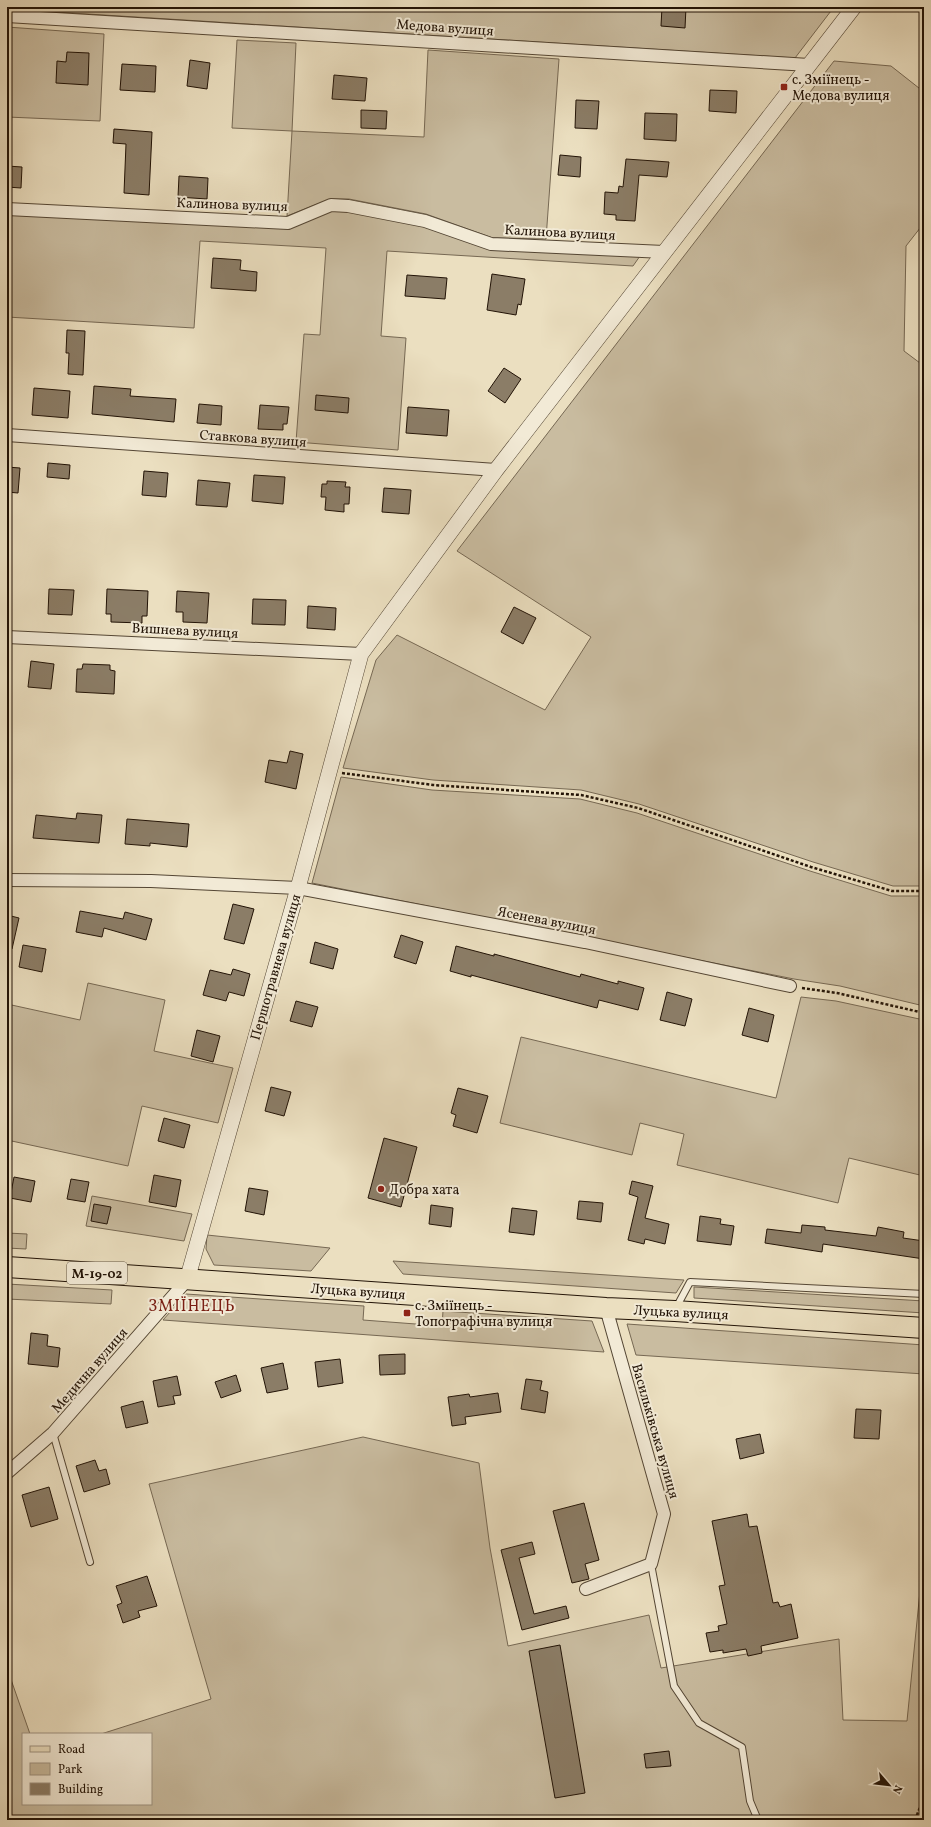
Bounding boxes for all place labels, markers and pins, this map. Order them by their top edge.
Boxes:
place label: с. Зміїнець - Медова вулиця [792,71,889,106]
marker: с. Зміїнець - Медова вулиця [779,82,789,92]
place label: Добра хата [389,1181,459,1200]
marker: Добра хата [376,1184,386,1194]
place label: с. Зміїнець - Топографічна вулиця [415,1297,552,1332]
marker: с. Зміїнець - Топографічна вулиця [402,1308,412,1318]

